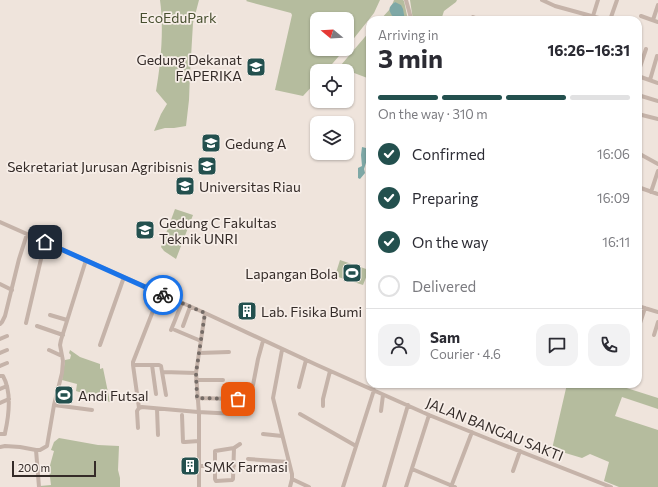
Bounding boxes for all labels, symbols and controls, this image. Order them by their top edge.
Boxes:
park label: EcoEduPark [139,9,217,26]
north arrow [310,12,354,56]
map controls [310,12,354,160]
text: Arriving in [378,27,438,43]
text: 16:26–16:31 [548,41,630,59]
text: 3 min [378,42,443,73]
place label: Gedung Dekanat FAPERIKA [136,51,242,84]
school or university icon: Gedung Dekanat FAPERIKA [245,56,267,78]
button: locate [310,64,354,108]
text: On the way · 310 m [378,106,488,122]
button: layers [310,116,354,160]
school or university icon: Gedung A [200,132,222,154]
place label: Gedung A [225,135,287,152]
icon: check [378,143,400,165]
text: Confirmed [412,145,485,163]
text: 16:06 [597,146,630,162]
school or university icon: Sekretariat Jurusan Agribisnis [196,155,218,177]
place label: Sekretariat Jurusan Agribisnis [7,158,193,175]
school or university icon: Universitas Riau [174,175,196,197]
place label: Universitas Riau [199,178,301,195]
icon: check [378,187,400,209]
text: Preparing [412,189,478,207]
text: 16:09 [597,190,630,206]
place label: Gedung C Fakultas Teknik UNRI [159,214,277,247]
school or university icon: Gedung C Fakultas Teknik UNRI [134,219,156,241]
pin [28,225,62,259]
icon: home [34,231,56,253]
icon: check [378,231,400,253]
text: On the way [412,233,489,251]
text: 16:11 [602,234,630,250]
sports icon: Lapangan Bola [341,262,363,284]
place label: Lapangan Bola [245,265,338,282]
courier [143,275,183,315]
text: Delivered [412,277,476,295]
icon: bike [152,284,174,306]
building icon: Lab. Fisika Bumi [236,300,258,322]
place label: Lab. Fisika Bumi [261,303,362,320]
button: person [378,324,420,366]
button: chat [536,324,578,366]
button: phone [588,324,630,366]
text: Sam [430,328,460,346]
text: Courier · 4.6 [430,346,501,362]
pin [221,382,255,416]
sports icon: Andi Futsal [53,384,75,406]
place label: Andi Futsal [78,387,149,404]
icon: bag [227,388,249,410]
street label: JALAN BANGAU SAKTI [424,394,566,464]
building icon: SMK Farmasi [179,455,201,477]
place label: SMK Farmasi [204,458,288,475]
scale bar [12,459,96,478]
text: 200 m [18,461,50,474]

